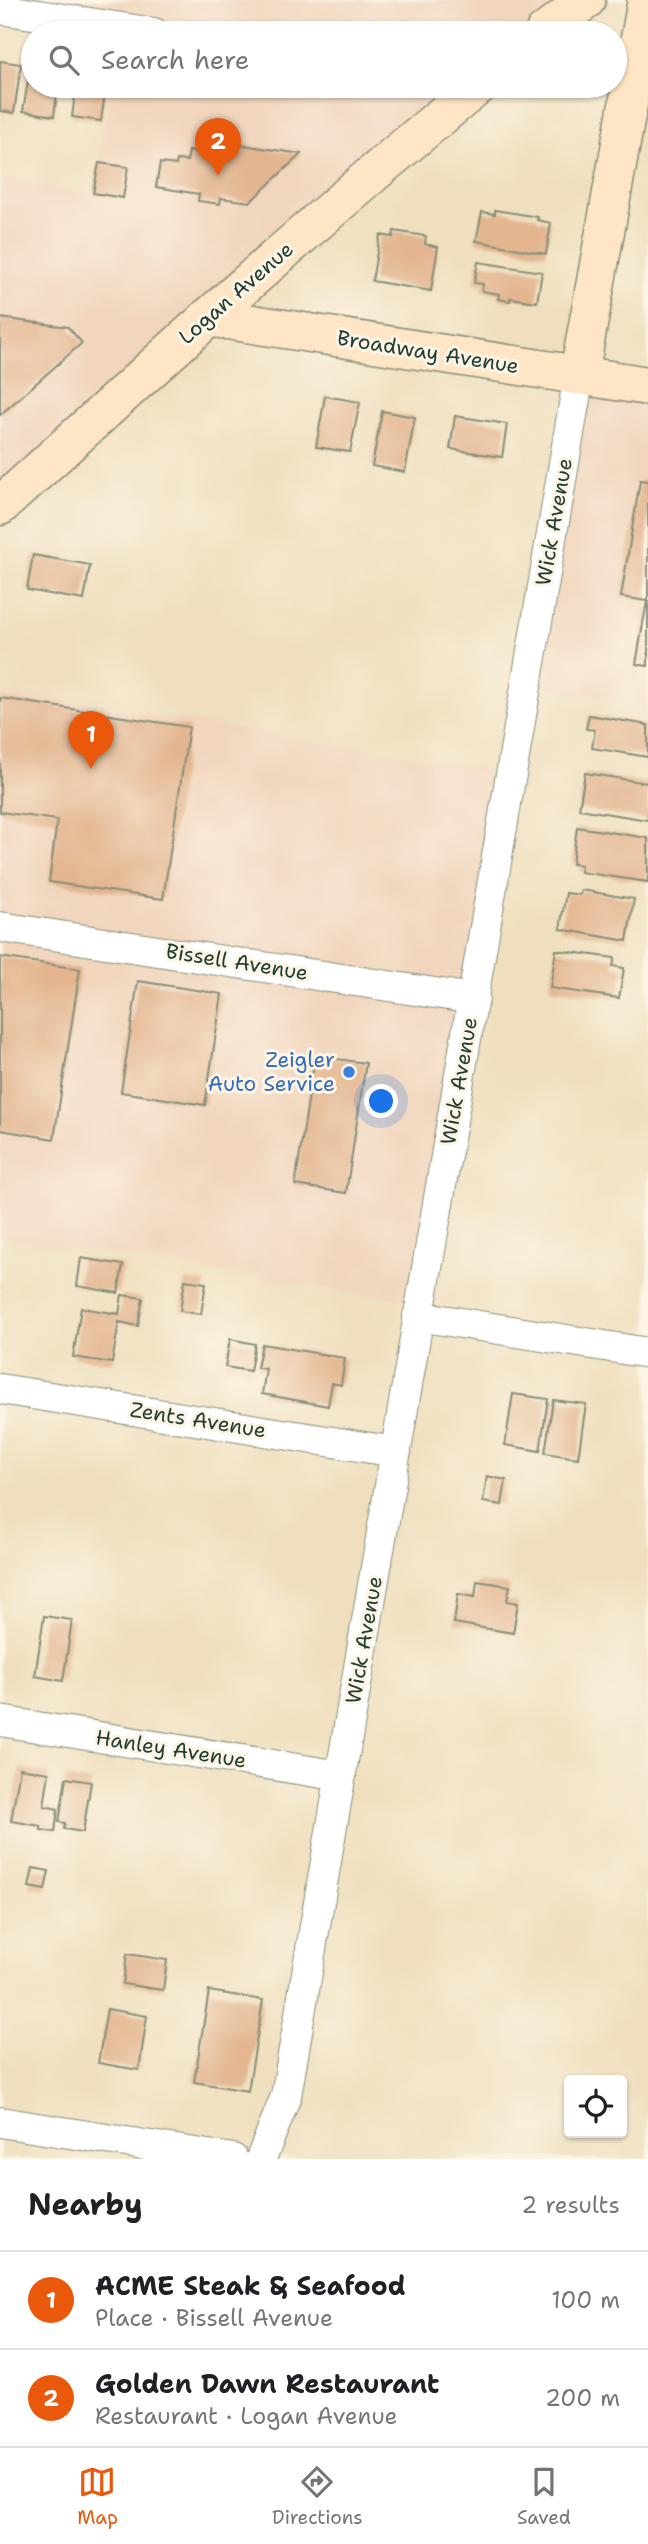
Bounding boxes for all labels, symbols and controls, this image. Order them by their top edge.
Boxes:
search box [21,21,627,98]
icon: search [45,41,83,79]
text: Search here [101,42,250,77]
pin: 2 [195,118,241,176]
street label: Logan Avenue [173,235,299,351]
street label: Broadway Avenue [335,324,521,380]
street label: Wick Avenue [529,456,579,588]
pin: 1 [68,711,114,769]
street label: Bissell Avenue [164,937,310,987]
street label: Wick Avenue [434,1015,484,1147]
place label: Zeigler Auto Service [208,1046,335,1098]
marker: Zeigler Auto Service [341,1064,357,1080]
your location [364,1084,398,1118]
street label: Zents Avenue [128,1395,268,1445]
street label: Wick Avenue [339,1574,389,1706]
street label: Hanley Avenue [94,1723,248,1775]
map controls [564,2075,627,2138]
button: locate [564,2075,627,2138]
text: Nearby [28,2184,143,2225]
text: 2 results [521,2190,620,2220]
text: ACME Steak & Seafood [95,2268,406,2303]
text: 1 [46,2285,56,2315]
text: 100 m [551,2285,620,2315]
text: Place · Bissell Avenue [95,2303,333,2333]
text: Golden Dawn Restaurant [95,2366,439,2401]
text: 2 [43,2383,59,2413]
text: 200 m [545,2383,620,2413]
text: Restaurant · Logan Avenue [95,2401,398,2431]
tab: Map [77,2463,118,2530]
tab: Directions [272,2463,363,2530]
tab: Saved [517,2463,571,2530]

